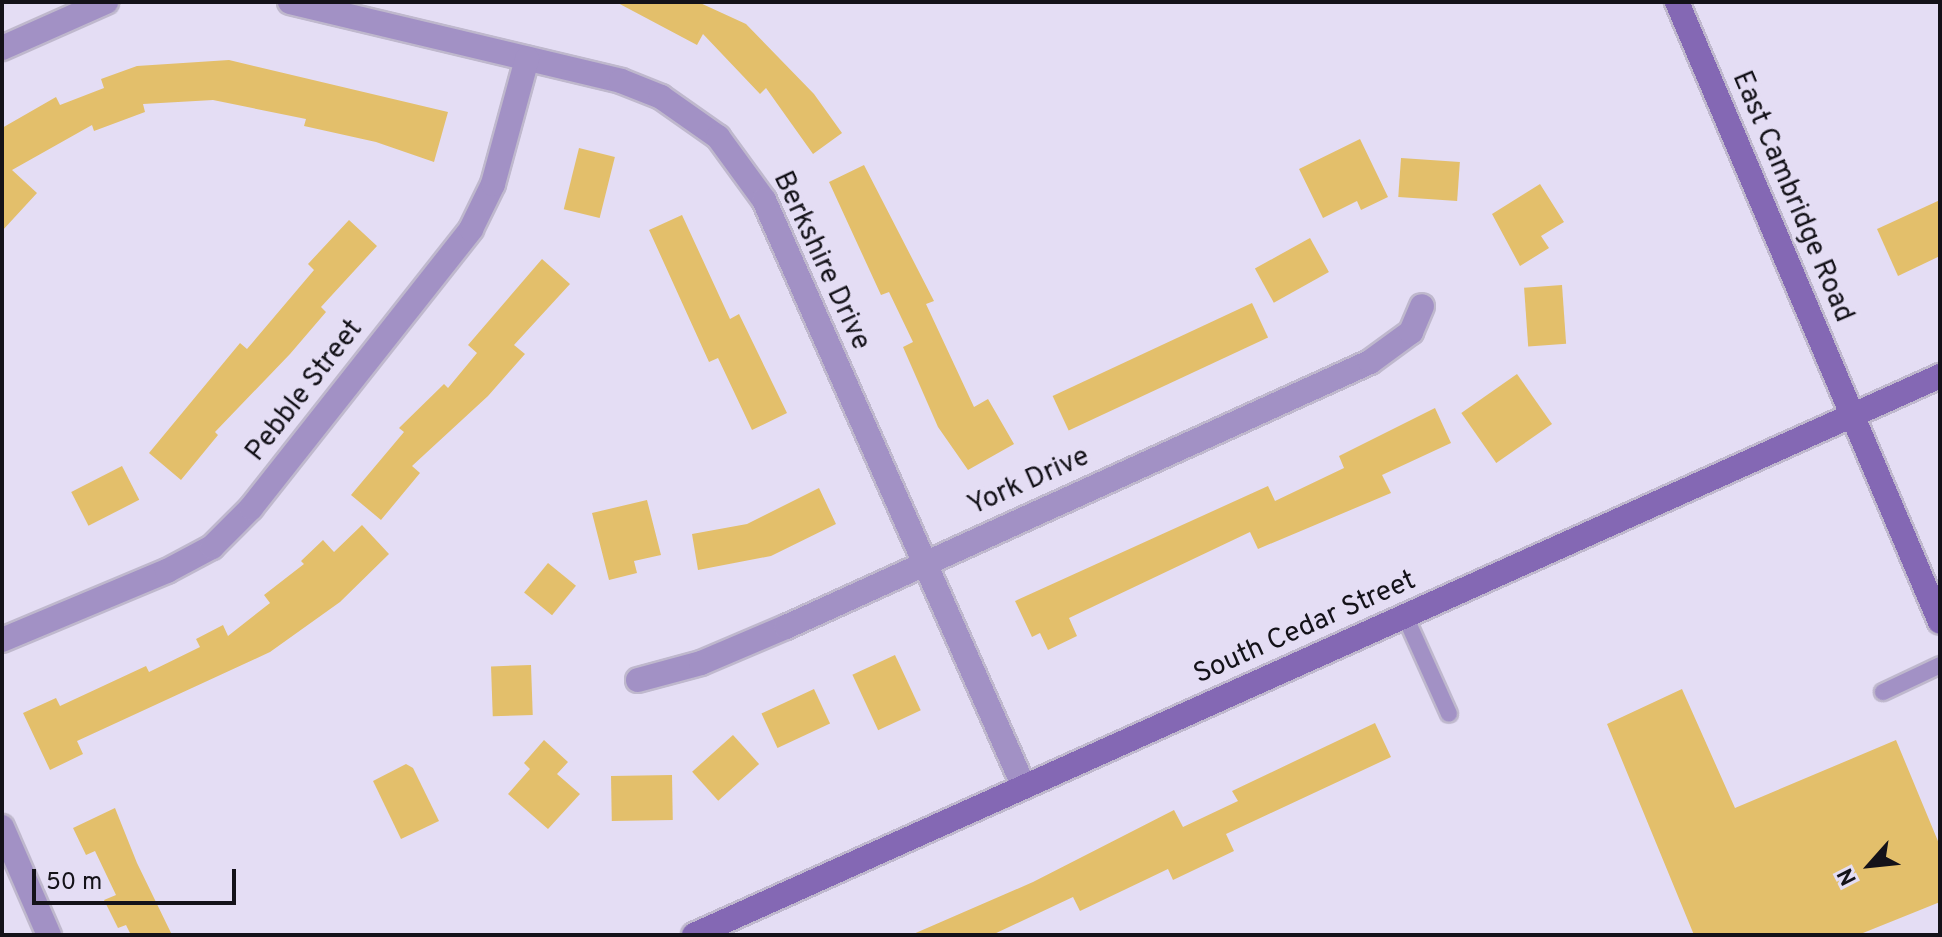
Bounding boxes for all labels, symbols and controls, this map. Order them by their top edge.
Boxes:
street label: East Cambridge Road [1724,66,1860,328]
street label: Berkshire Drive [765,166,877,356]
street label: Pebble Street [239,314,371,468]
street label: York Drive [963,440,1095,524]
street label: South Cedar Street [1189,564,1421,692]
north arrow [1830,825,1910,905]
scale bar [36,853,240,903]
text: N [1833,863,1864,889]
text: 50 m [46,868,102,898]

